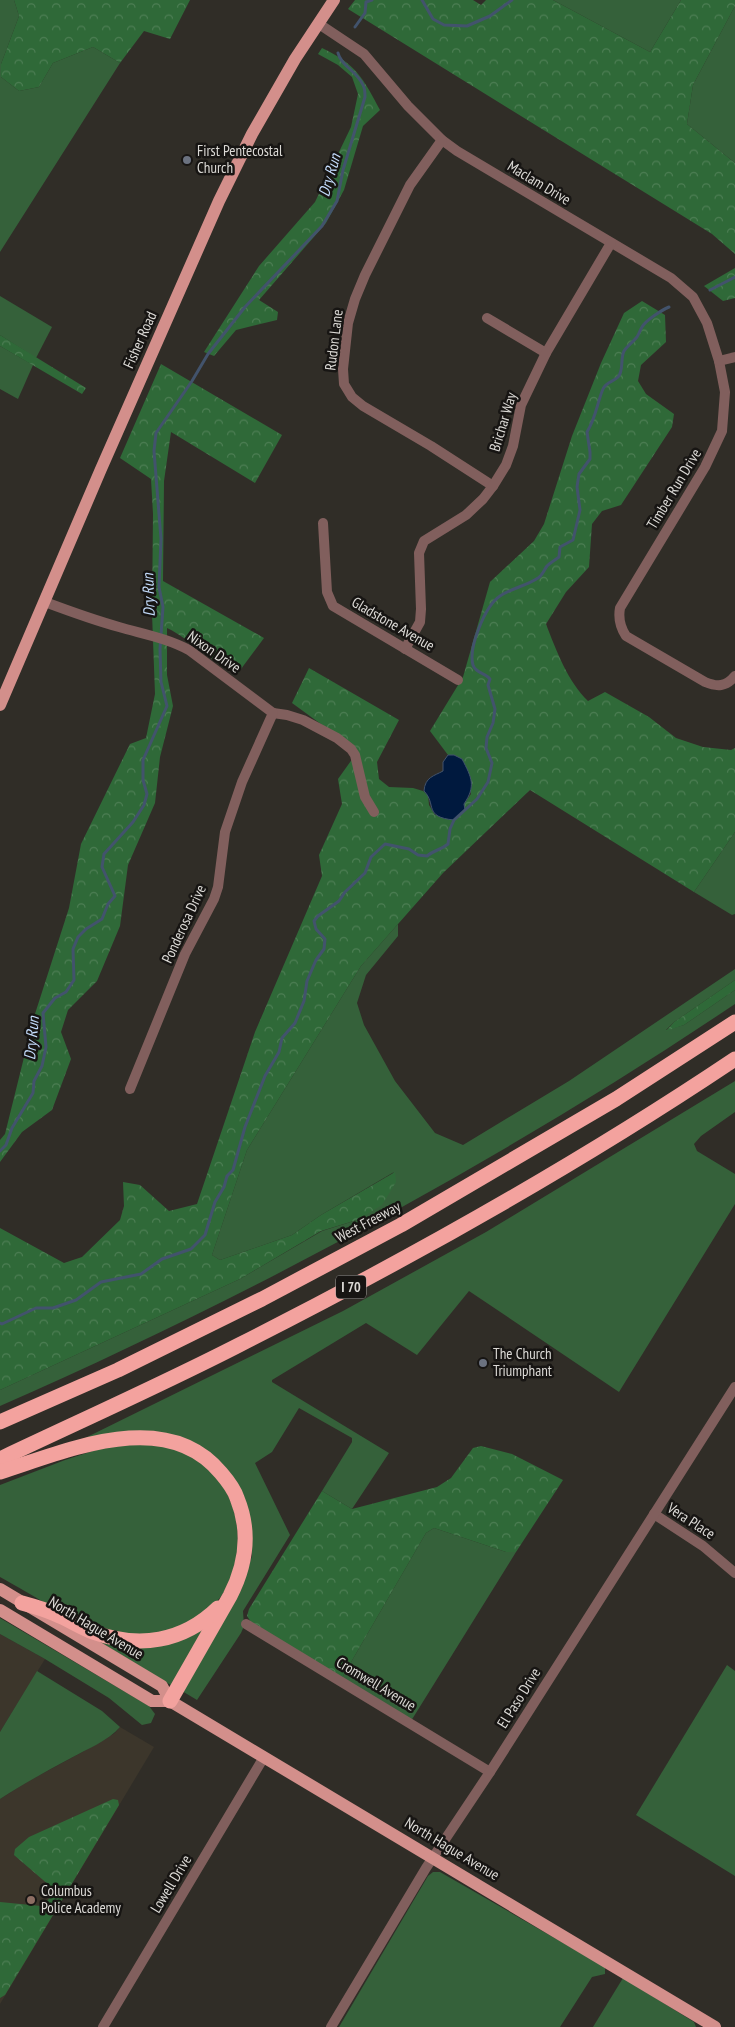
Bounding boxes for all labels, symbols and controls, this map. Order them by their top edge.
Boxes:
place label: First Pentecostal Church [197,141,283,177]
water label: Dry Run [313,150,345,199]
marker: First Pentecostal Church [181,154,193,166]
street label: Maclam Drive [504,156,574,209]
street label: Fisher Road [119,308,160,371]
street label: Rudon Lane [320,308,347,371]
street label: Brichar Way [485,390,521,454]
street label: Timber Run Drive [642,445,705,532]
water label: Dry Run [137,572,159,617]
street label: Gladstone Avenue [348,592,438,655]
street label: Nixon Drive [184,626,245,677]
street label: Ponderosa Drive [157,882,210,966]
water label: Dry Run [19,1015,43,1060]
street label: West Freeway [332,1196,404,1247]
road number: I 70 [336,1275,366,1298]
place label: The Church Triumphant [493,1344,552,1380]
marker: The Church Triumphant [477,1357,489,1369]
street label: Vera Place [663,1498,719,1543]
street label: North Hague Avenue [46,1592,147,1663]
street label: Cromwell Avenue [333,1652,420,1715]
street label: El Paso Drive [493,1664,545,1731]
street label: North Hague Avenue [402,1813,503,1884]
street label: Lowell Drive [146,1851,195,1916]
place label: Columbus Police Academy [41,1881,121,1917]
marker: Columbus Police Academy [25,1894,37,1906]

